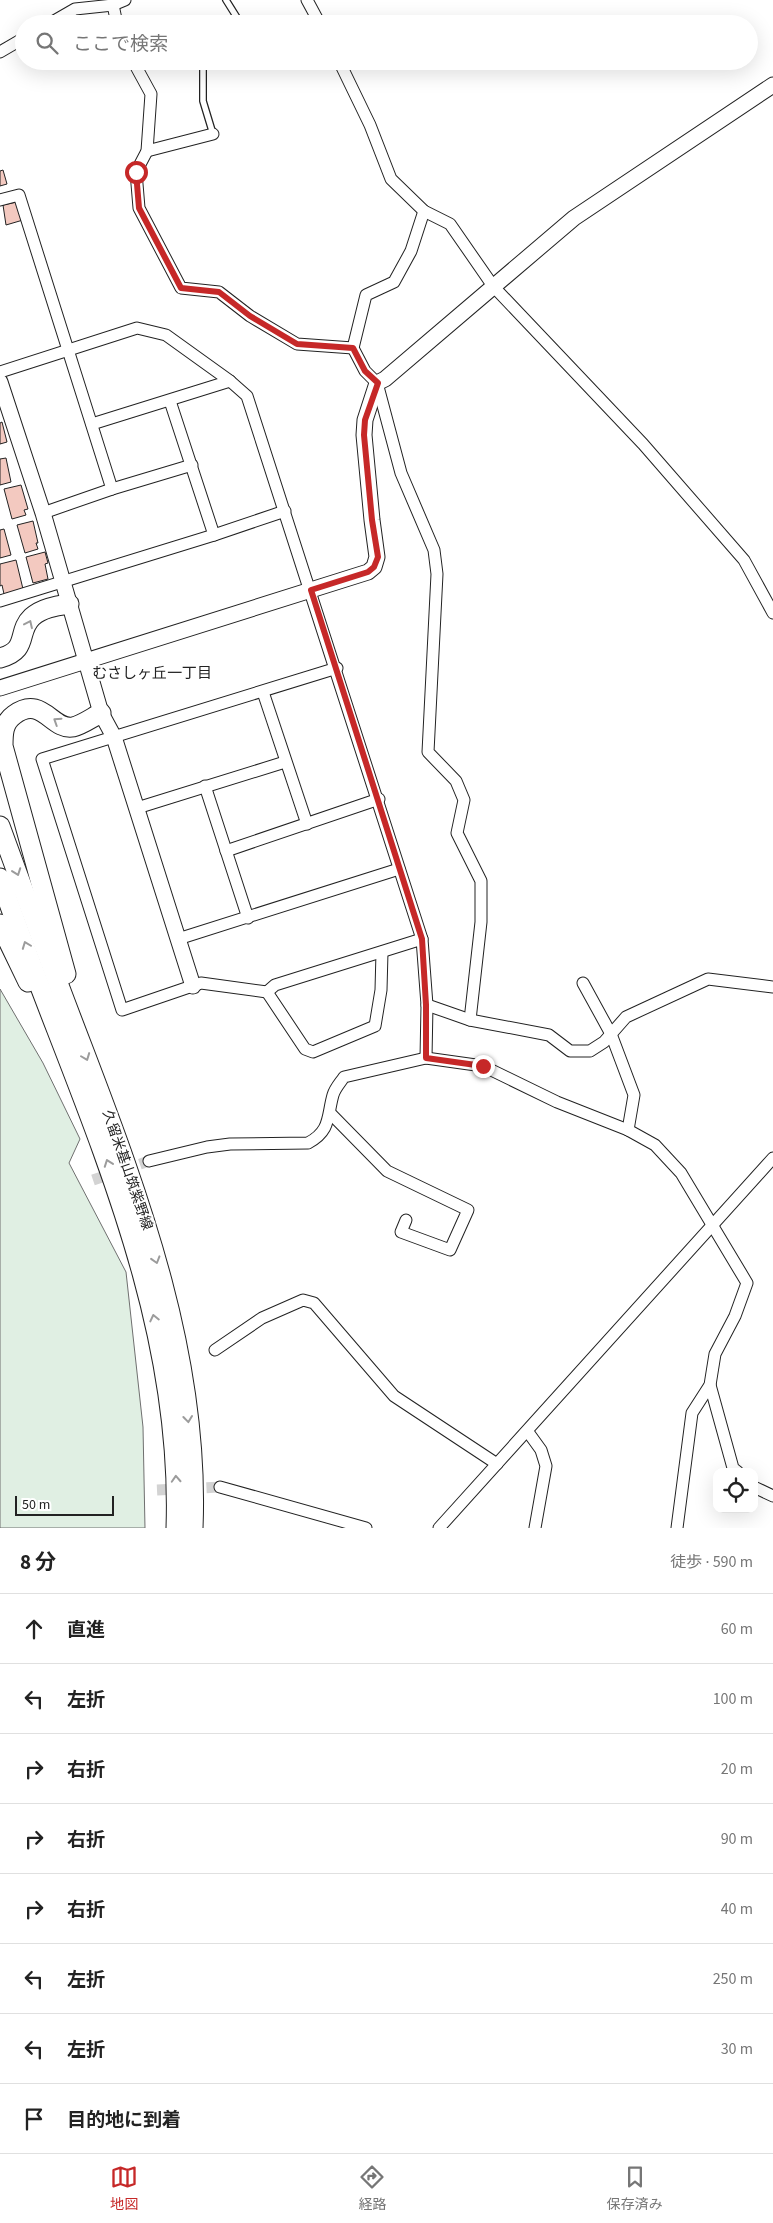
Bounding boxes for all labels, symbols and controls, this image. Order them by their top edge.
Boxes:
search box [15,15,758,70]
icon: search [33,29,61,57]
text: ここで検索 [73,31,168,58]
route start [125,161,148,184]
one-way arrow [22,620,33,629]
district label: むさしヶ丘一丁目 [92,663,212,684]
one-way arrow [54,718,63,727]
one-way arrow [11,867,21,876]
one-way arrow [21,942,31,950]
one-way arrow [80,1052,90,1061]
route end [472,1055,495,1078]
street label: 久留米基山筑紫野線 [97,1107,157,1233]
one-way arrow [104,1159,114,1168]
one-way arrow [151,1256,161,1264]
one-way arrow [149,1314,160,1323]
one-way arrow [183,1415,193,1424]
map controls [713,1468,758,1513]
button: locate [713,1468,758,1513]
one-way arrow [170,1475,181,1483]
scale bar [15,1493,114,1516]
text: 50 m [22,1495,50,1515]
text: 8 分 [20,1547,56,1577]
text: 徒歩 · 590 m [670,1551,753,1573]
icon: ahead [20,1615,48,1643]
text: 直進 [67,1617,105,1644]
text: 60 m [721,1618,753,1640]
icon: left [20,1685,48,1713]
text: 左折 [67,1687,105,1714]
text: 100 m [713,1688,753,1710]
icon: right [20,1755,48,1783]
text: 右折 [67,1757,105,1784]
text: 20 m [721,1758,753,1780]
icon: right [20,1825,48,1853]
text: 右折 [67,1827,105,1854]
text: 90 m [721,1828,753,1850]
icon: right [20,1895,48,1923]
text: 右折 [67,1897,105,1924]
text: 40 m [721,1898,753,1920]
icon: left [20,1965,48,1993]
text: 左折 [67,1967,105,1994]
text: 250 m [713,1968,753,1990]
icon: left [20,2035,48,2063]
text: 左折 [67,2037,105,2064]
text: 30 m [721,2038,753,2060]
icon: arrive [20,2105,48,2133]
text: 目的地に到着 [67,2107,181,2134]
tab: 地図 [110,2163,138,2215]
tab: 経路 [358,2163,386,2215]
tab: 保存済み [607,2163,663,2215]

